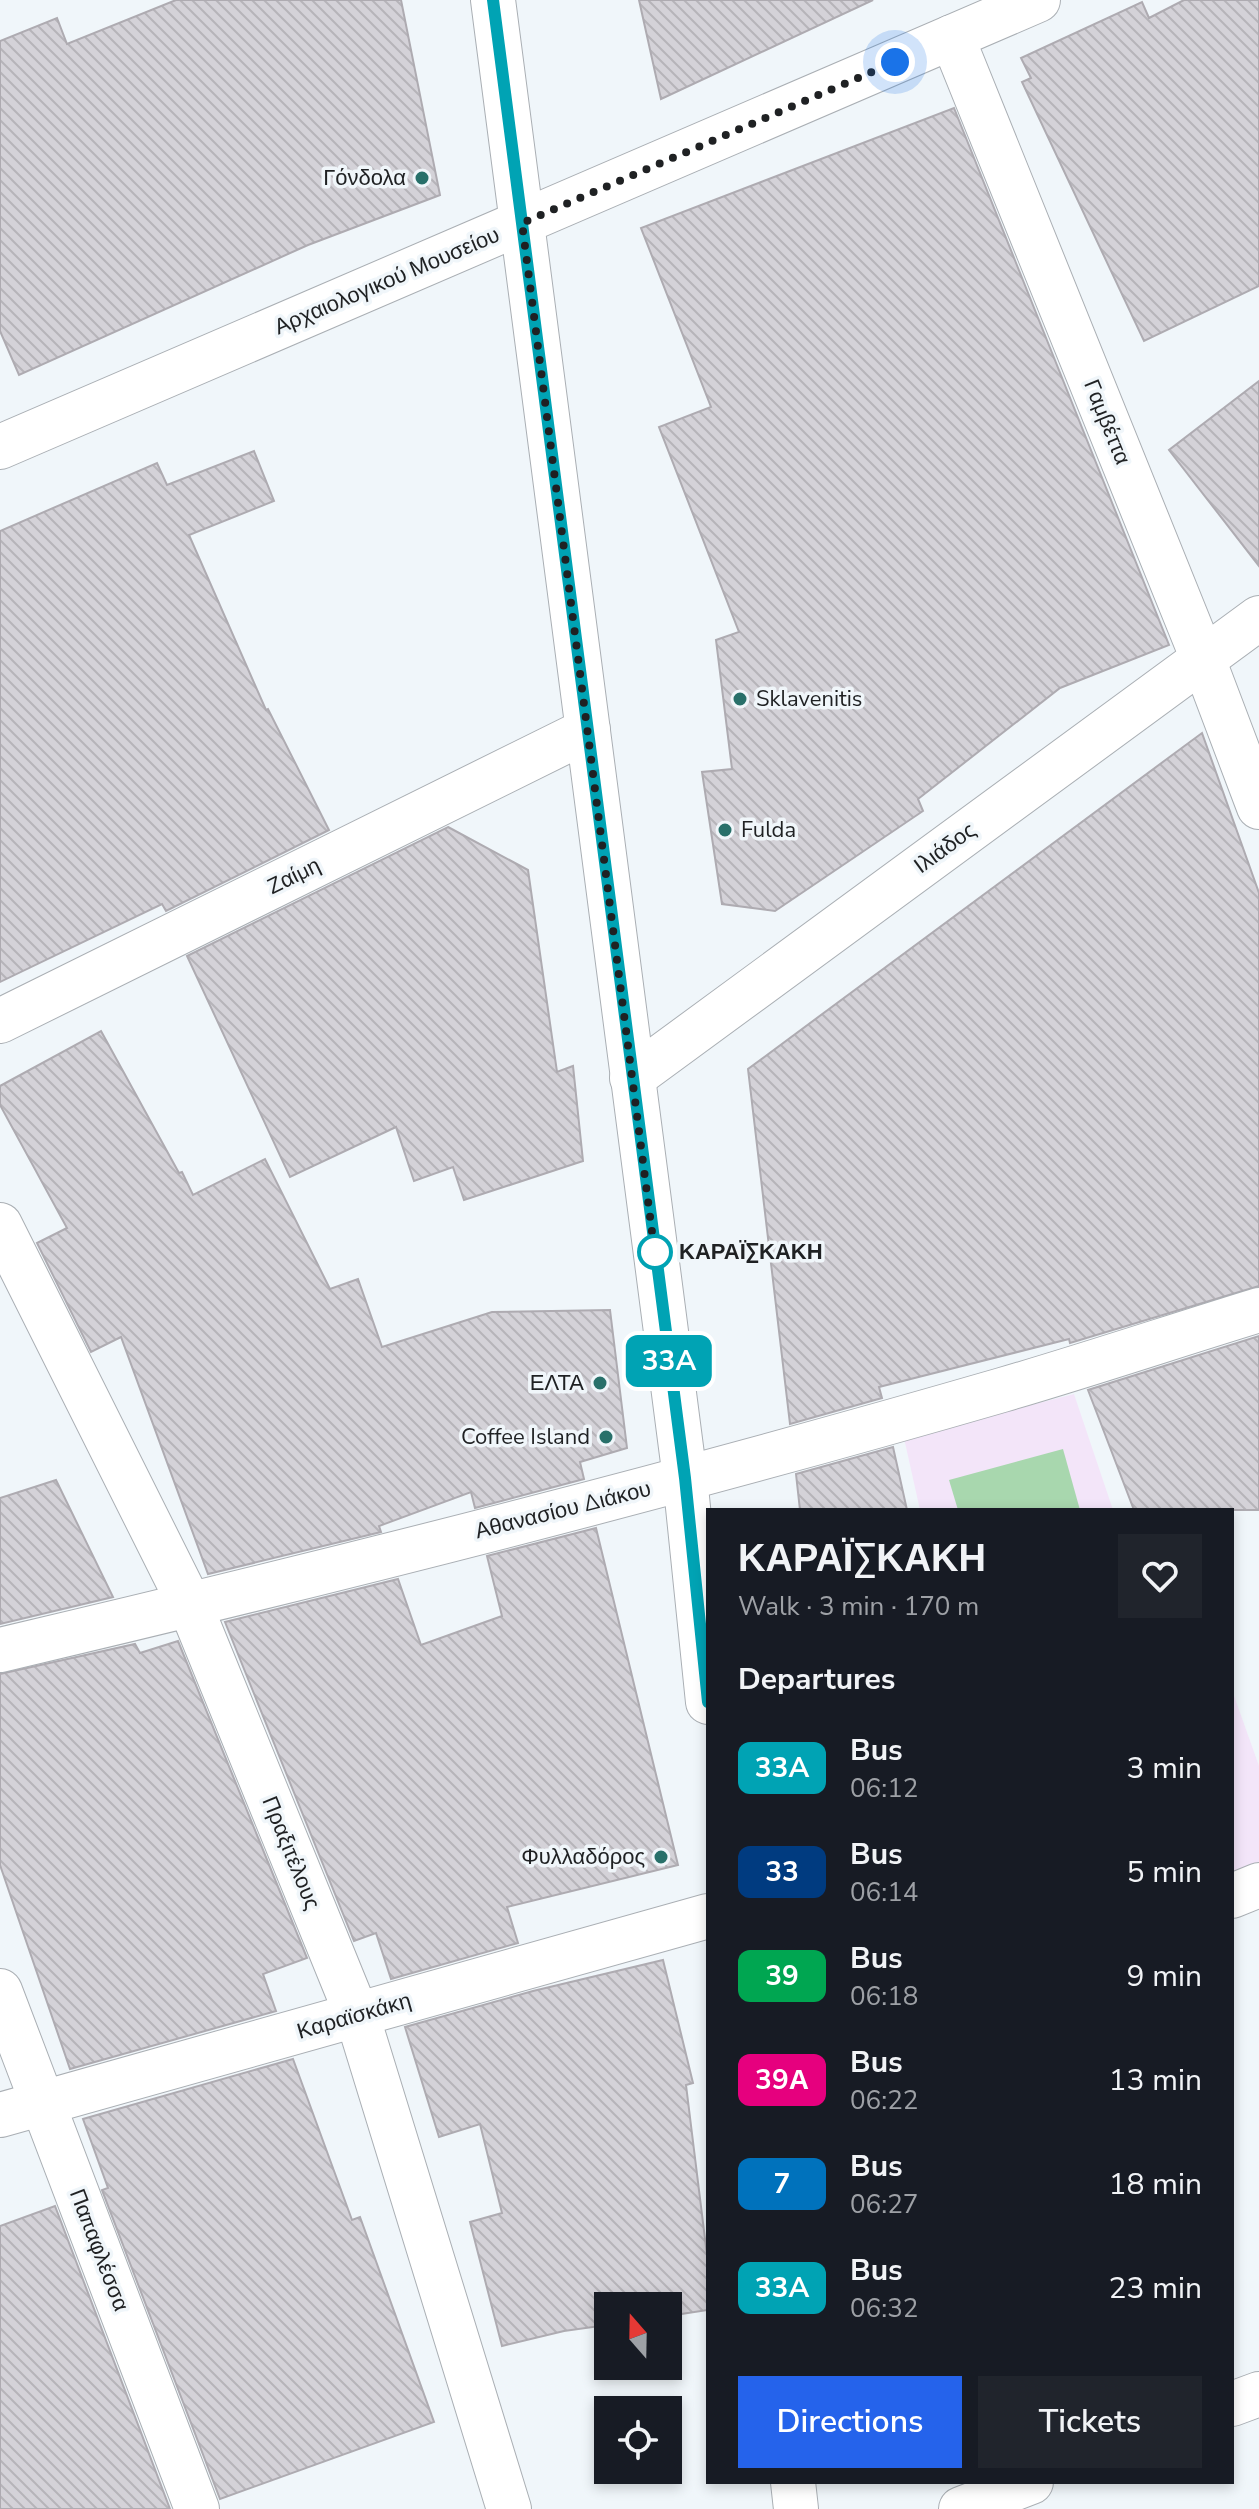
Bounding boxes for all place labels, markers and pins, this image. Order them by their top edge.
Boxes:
place label: Γόνδολα [323,163,406,193]
marker: Γόνδολα [413,169,431,187]
place label: Sklavenitis [756,684,862,714]
marker: Sklavenitis [731,690,749,708]
place label: Fulda [741,815,796,845]
marker: Fulda [716,821,734,839]
marker: ΚΑΡΑΪΣΚΑΚΗ [638,1235,672,1269]
place label: ΚΑΡΑΪΣΚΑΚΗ [679,1237,823,1267]
place label: ΕΛΤΑ [530,1368,584,1398]
marker: ΕΛΤΑ [591,1374,609,1392]
place label: Coffee Island [461,1422,590,1452]
marker: Coffee Island [597,1428,615,1446]
place label: Φυλλαδόρος [521,1842,645,1872]
marker: Φυλλαδόρος [652,1848,670,1866]

